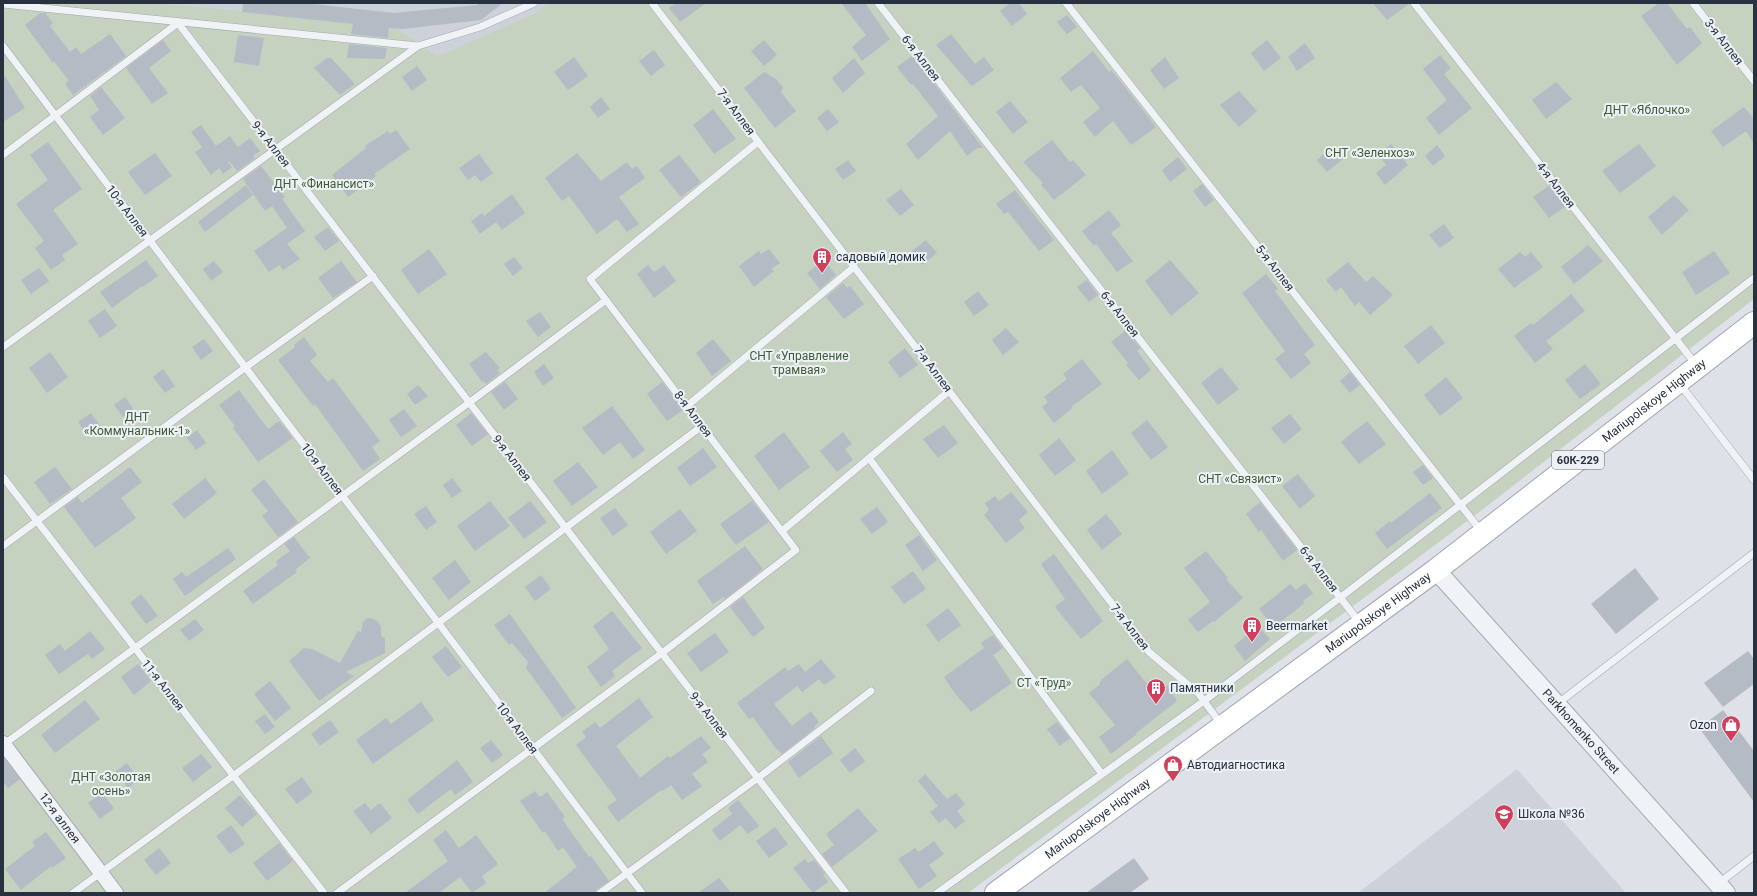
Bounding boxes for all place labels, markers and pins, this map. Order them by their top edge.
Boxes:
building icon: садовый домик [811,246,833,274]
place label: садовый домик [836,250,926,264]
building icon: Beermarket [1241,615,1263,643]
place label: Beermarket [1266,619,1328,633]
building icon: Памятники [1145,677,1167,705]
place label: Памятники [1170,681,1234,695]
shop icon: Ozon [1720,714,1742,742]
place label: Ozon [1689,718,1717,732]
shop icon: Автодиагностика [1162,754,1184,782]
place label: Автодиагностика [1187,758,1285,772]
school or university icon: Школа №36 [1493,803,1515,831]
place label: Школа №36 [1518,807,1585,821]

